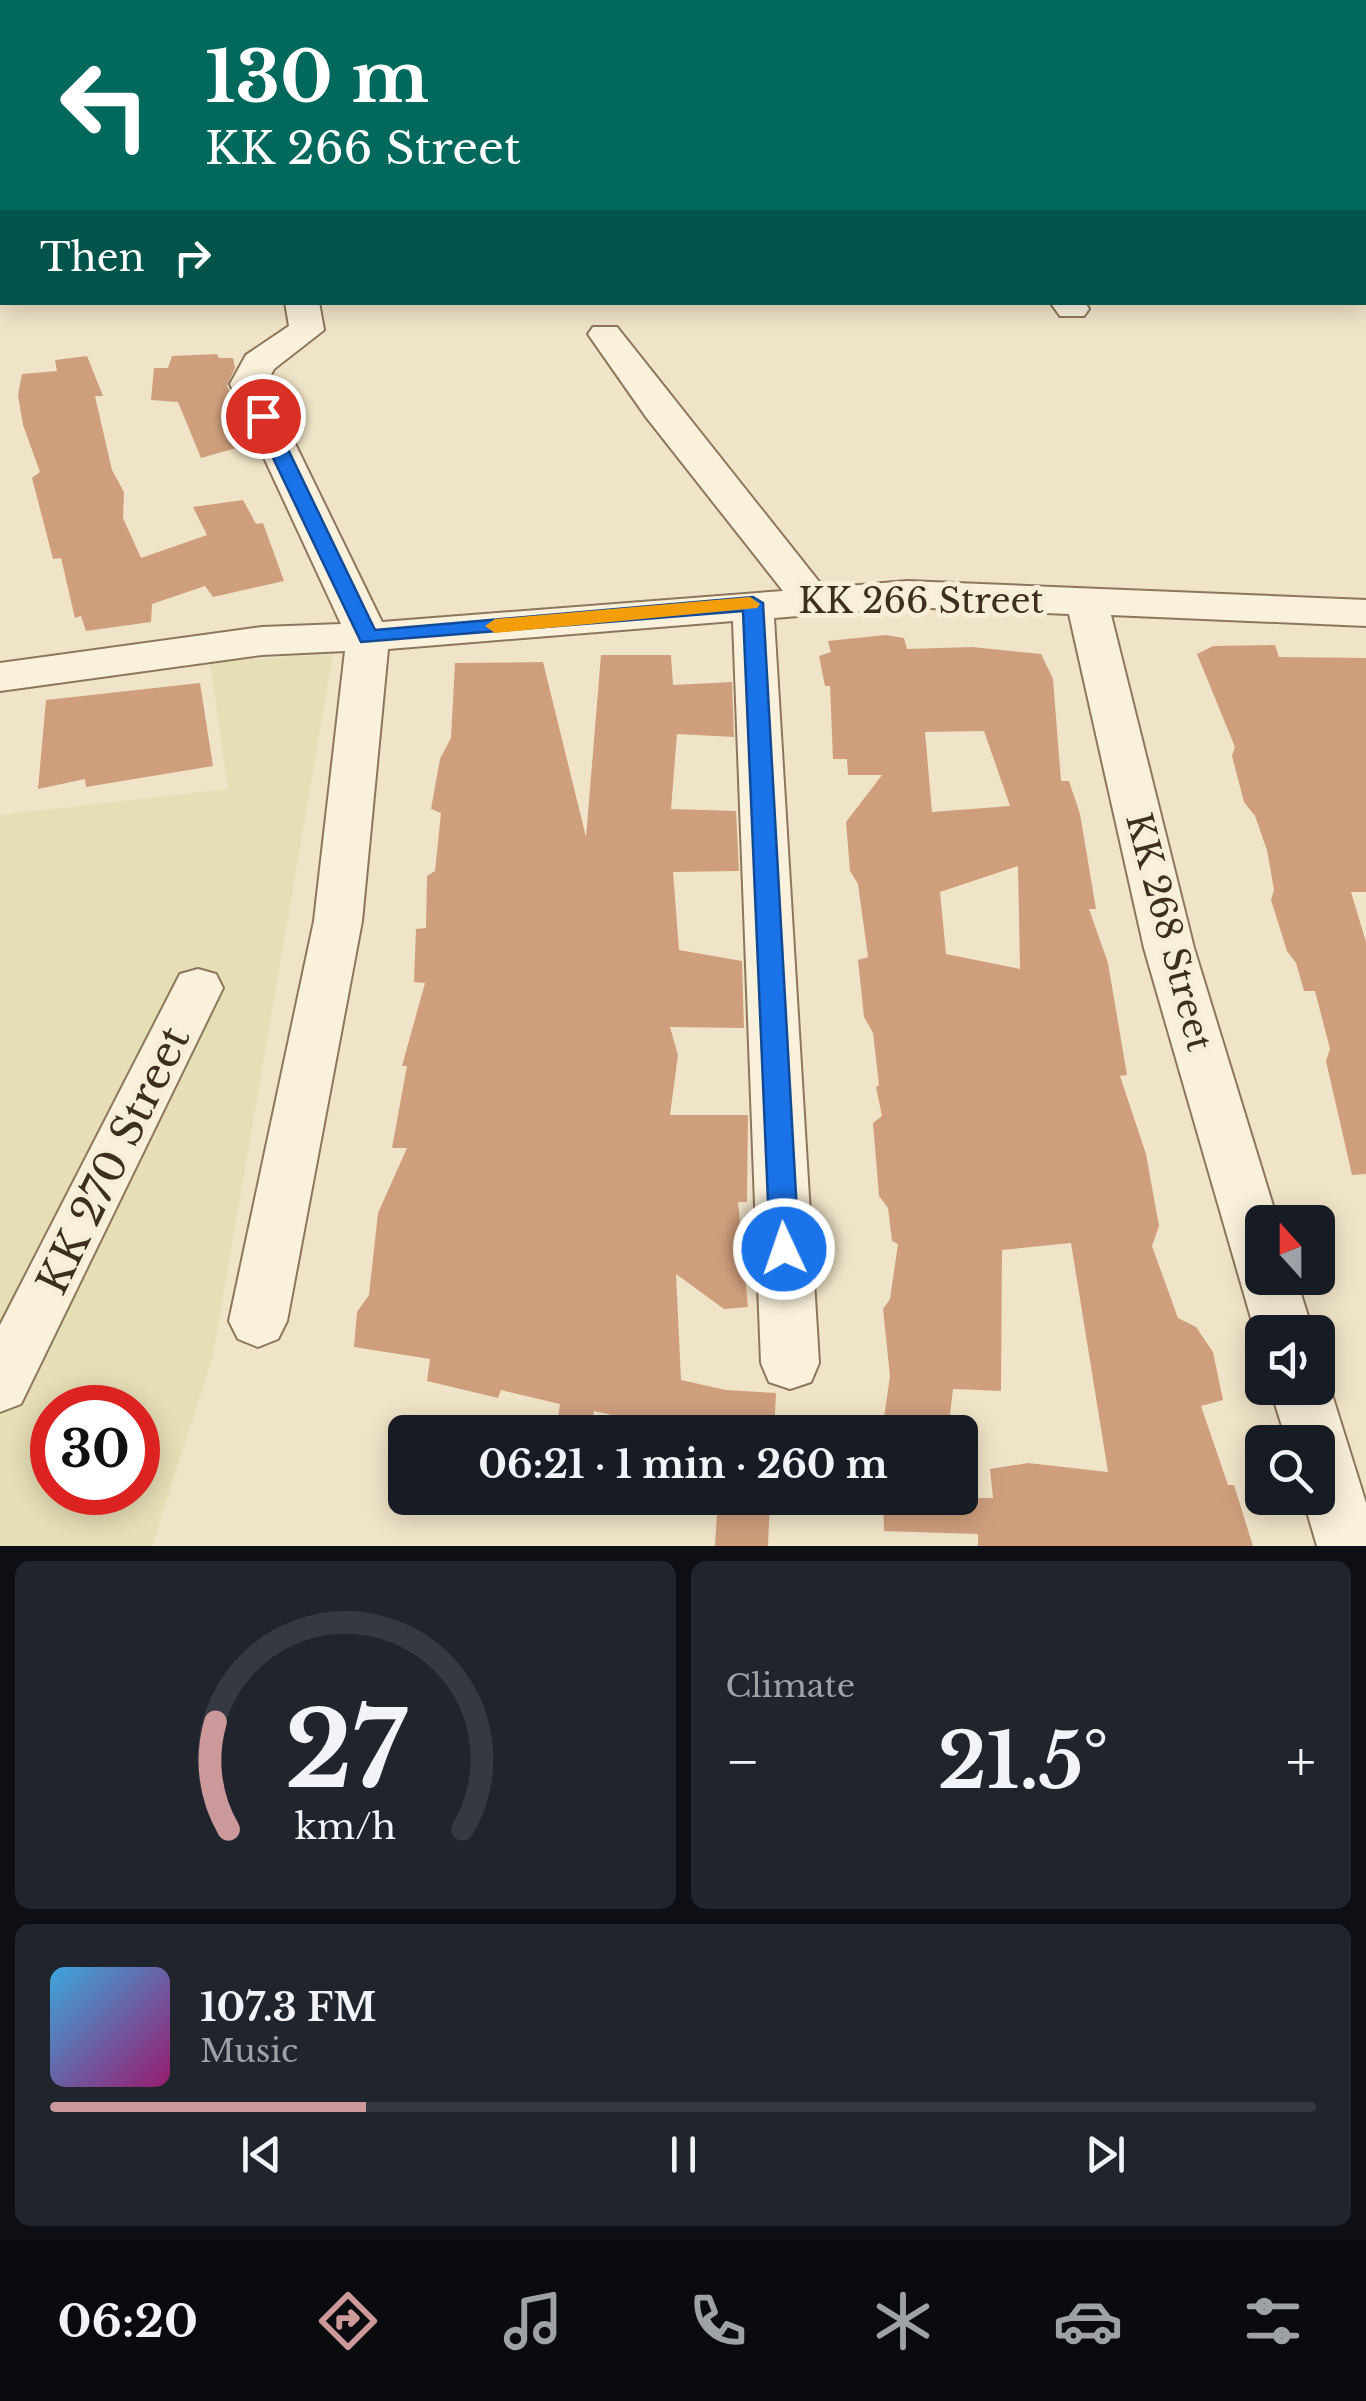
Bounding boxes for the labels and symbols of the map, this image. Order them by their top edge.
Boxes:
pin [221,374,306,459]
street label: KK 266 Street [798,579,1044,622]
street label: KK 268 Street [1117,808,1222,1055]
street label: KK 270 Street [26,1017,200,1303]
position arrow [732,1197,836,1301]
north arrow [1245,1205,1335,1295]
speed limit sign: 30 [30,1385,160,1515]

